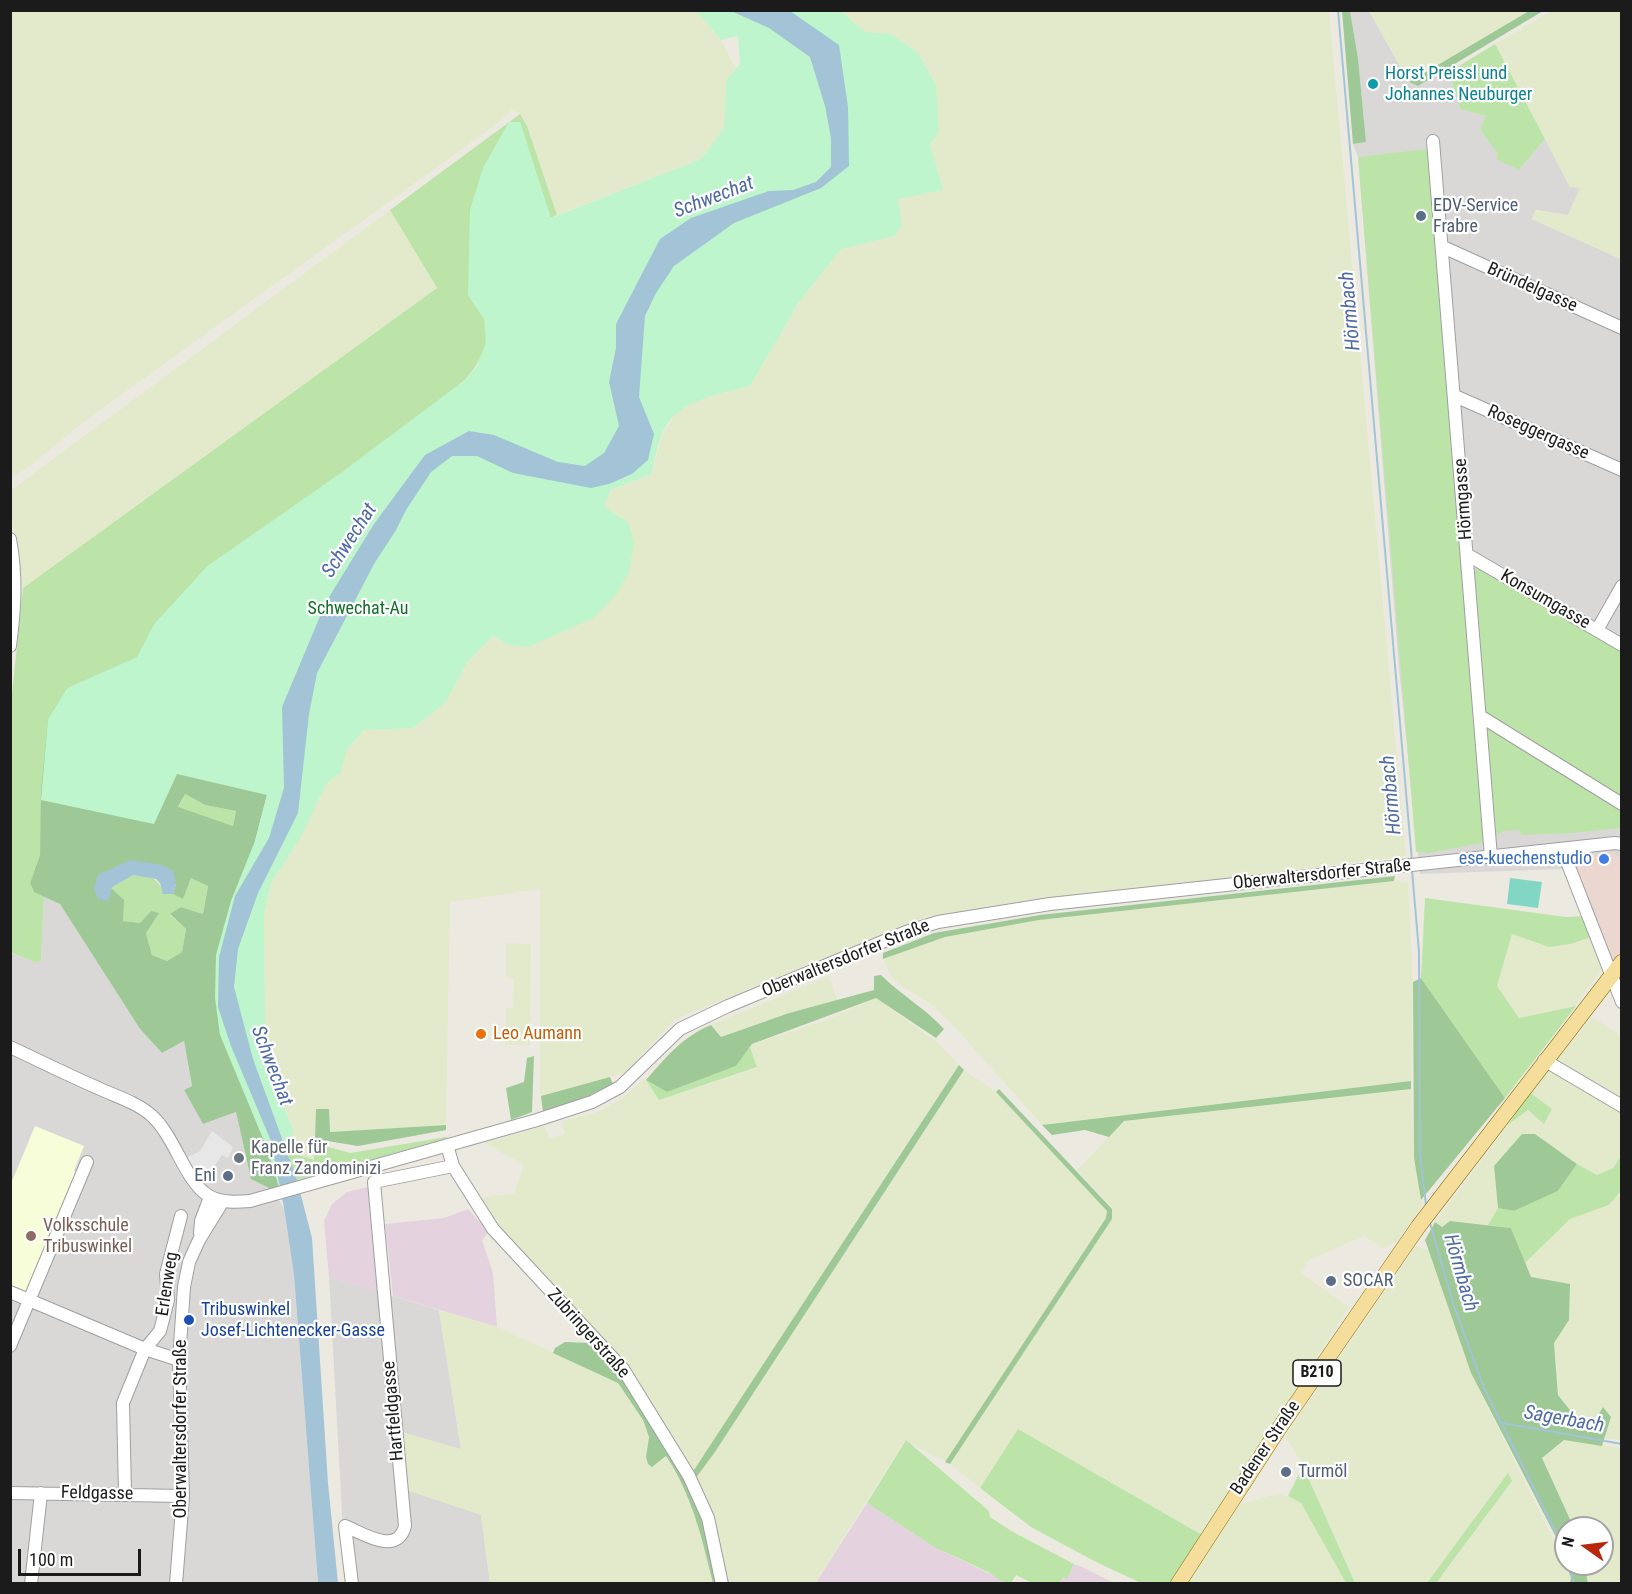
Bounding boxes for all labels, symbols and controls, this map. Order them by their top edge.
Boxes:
place label: Horst Preissl und Johannes Neuburger [1385,63,1532,106]
marker: Horst Preissl und Johannes Neuburger [1366,77,1380,91]
water label: Schwechat [671,172,757,224]
place label: EDV-Service Frabre [1433,195,1518,238]
marker: EDV-Service Frabre [1414,209,1428,223]
street label: Bründelgasse [1483,258,1581,318]
water label: Hörmbach [1336,270,1366,352]
street label: Roseggergasse [1484,401,1592,465]
street label: Hörmgasse [1450,458,1478,540]
water label: Schwechat [317,499,383,583]
street label: Konsumgasse [1496,566,1594,634]
park label: Schwechat-Au [308,598,408,620]
water label: Hörmbach [1377,754,1407,836]
place label: ese-kuechenstudio [1459,848,1592,870]
marker: ese-kuechenstudio [1597,852,1611,866]
street label: Oberwaltersdorfer Straße [1232,855,1412,895]
street label: Oberwaltersdorfer Straße [759,915,933,1003]
water label: Schwechat [245,1023,297,1109]
place label: Leo Aumann [493,1023,582,1045]
marker: Leo Aumann [474,1027,488,1041]
place label: Kapelle für Franz Zandominizi [251,1137,381,1180]
marker: Kapelle für Franz Zandominizi [232,1151,246,1165]
place label: Eni [194,1165,216,1187]
marker: Eni [221,1169,235,1183]
place label: Volksschule Tribuswinkel [43,1215,132,1258]
marker: Volksschule Tribuswinkel [24,1229,38,1243]
water label: Hörmbach [1438,1231,1482,1315]
street label: Erlenweg [152,1250,184,1318]
place label: SOCAR [1343,1270,1393,1292]
marker: SOCAR [1324,1274,1338,1288]
street label: Zubringerstraße [542,1285,634,1383]
place label: Tribuswinkel Josef-Lichtenecker-Gasse [201,1299,385,1342]
marker: Tribuswinkel Josef-Lichtenecker-Gasse [182,1313,196,1327]
street label: Oberwaltersdorfer Straße [170,1339,192,1519]
street label: Hartfeldgasse [379,1360,409,1462]
road number: B210 [1293,1360,1341,1386]
street label: Badener Straße [1227,1397,1305,1499]
water label: Sagerbach [1522,1401,1606,1439]
place label: Turmöl [1298,1461,1347,1483]
marker: Turmöl [1279,1465,1293,1479]
street label: Feldgasse [61,1483,133,1505]
north arrow [1554,1516,1614,1576]
text: N [1558,1535,1578,1549]
scale bar [21,1537,144,1575]
text: 100 m [29,1549,73,1570]

